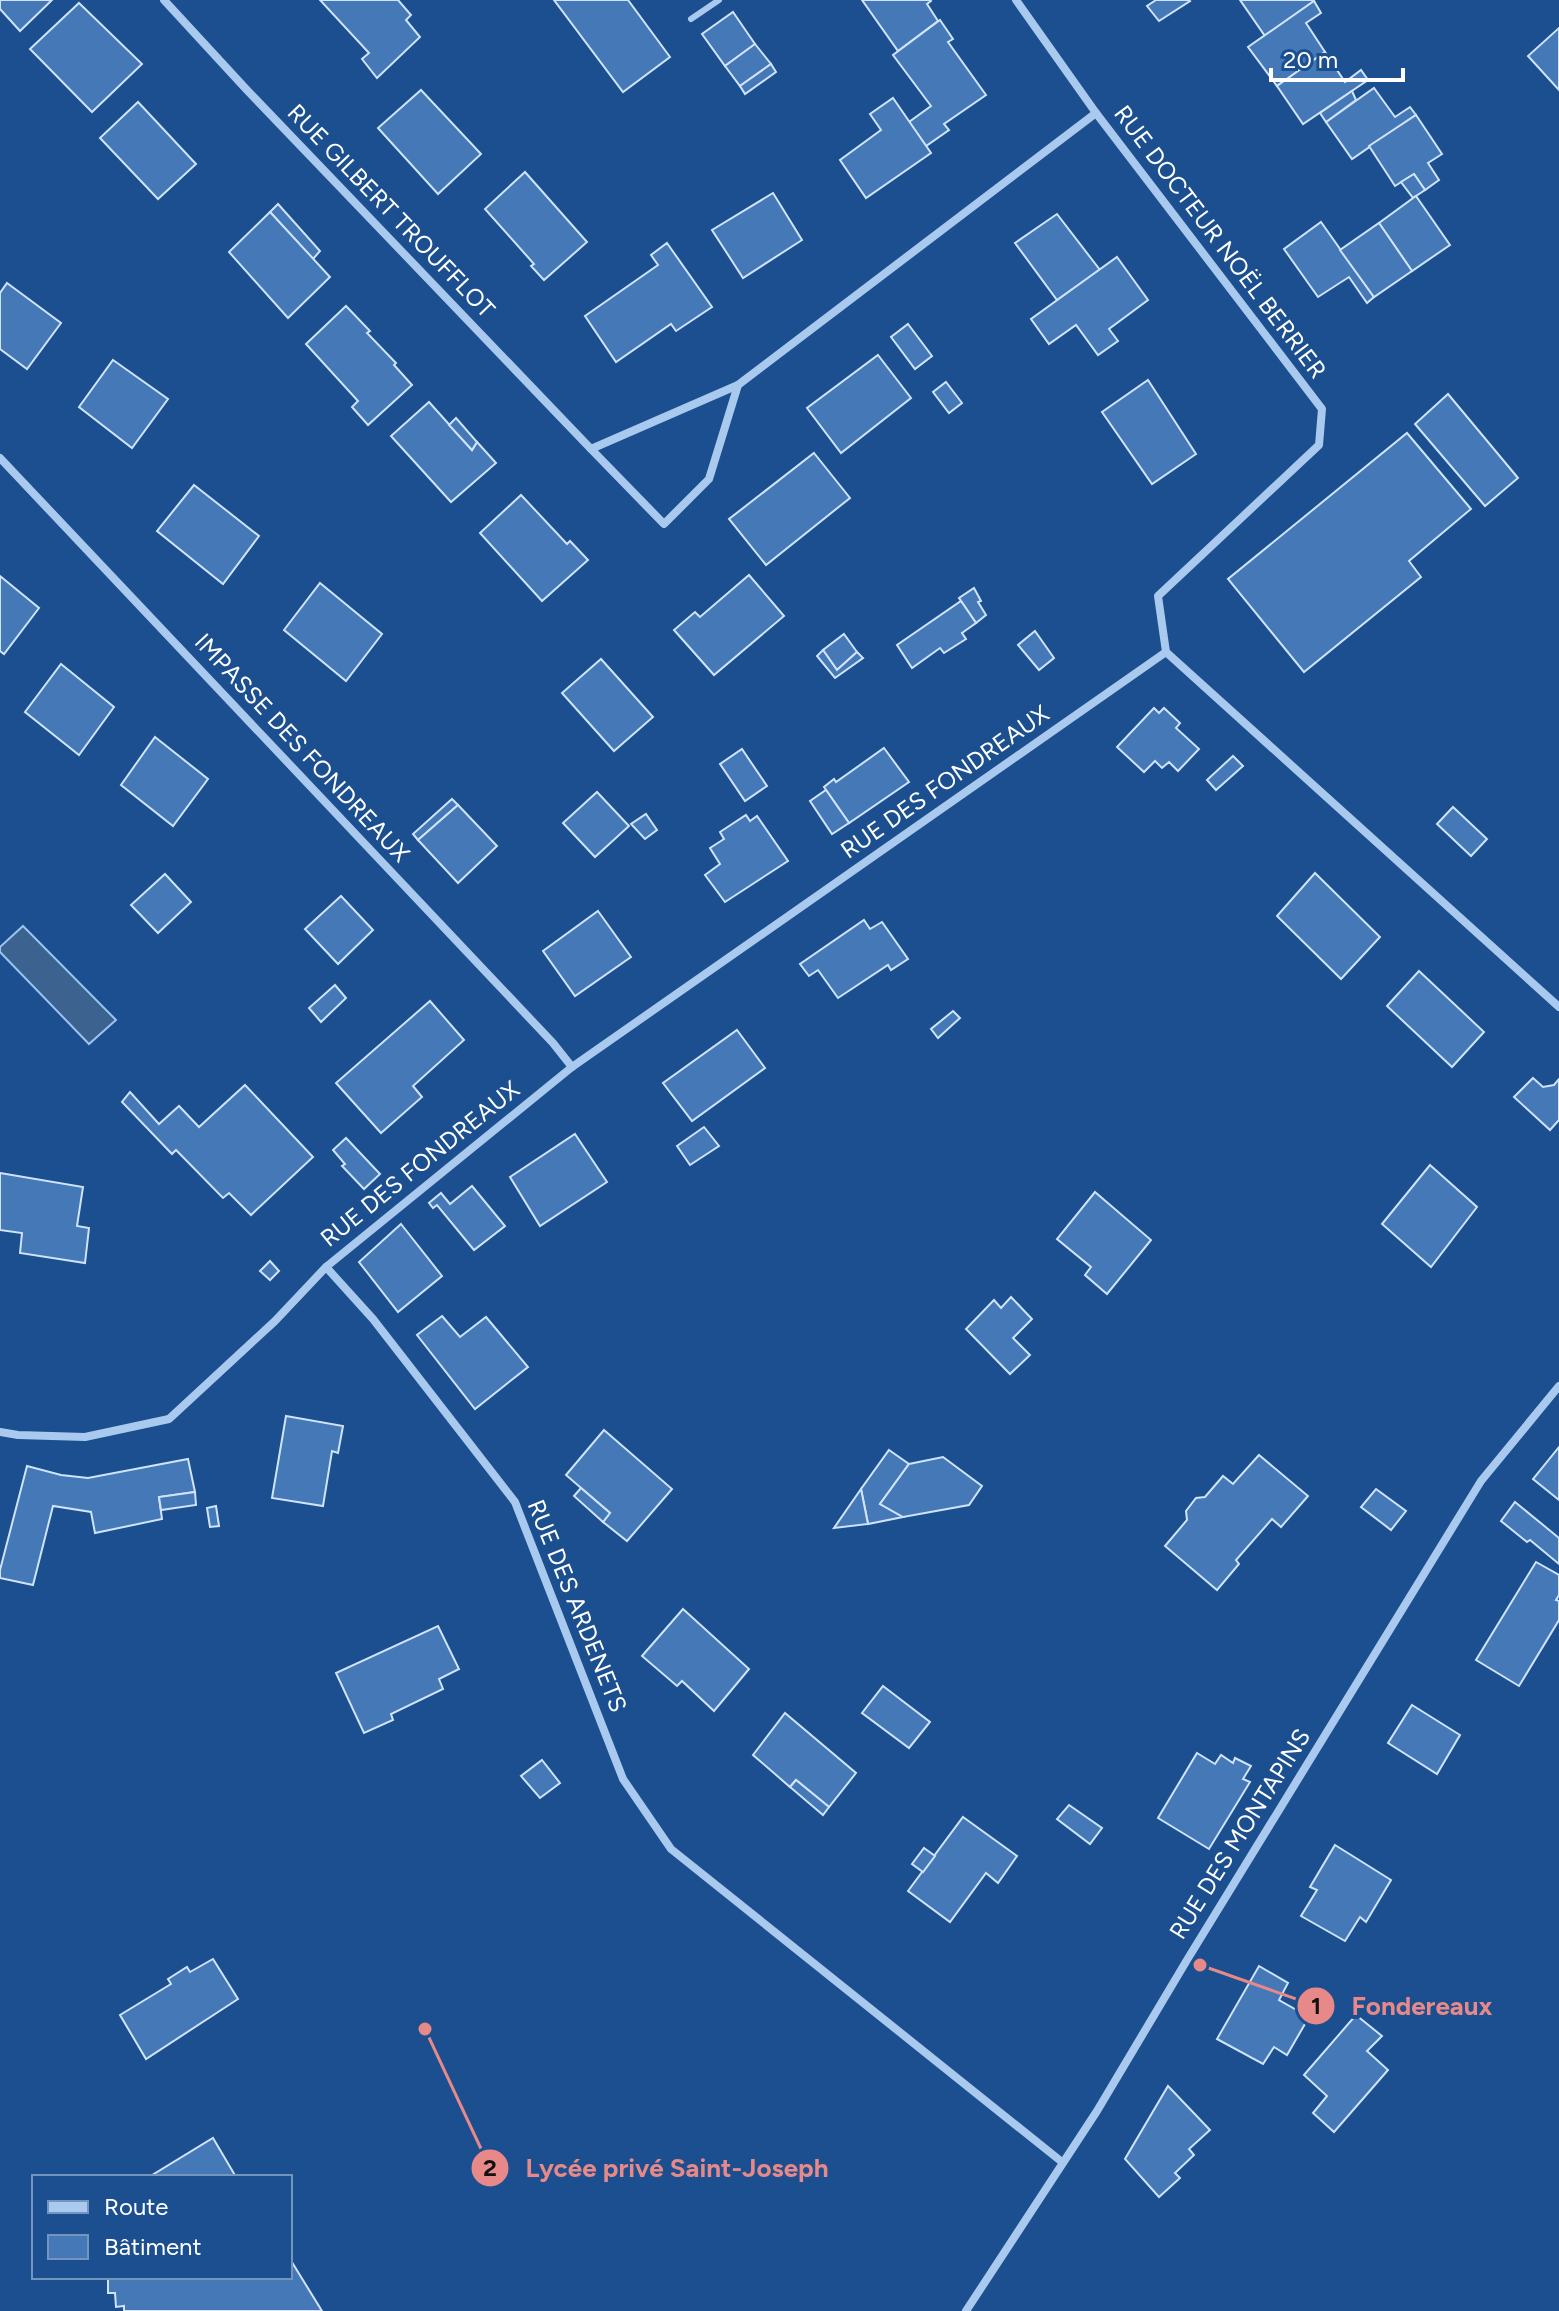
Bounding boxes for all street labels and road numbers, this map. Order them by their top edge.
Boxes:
street label: RUE GILBERT TROUFFLOT [282,98,501,323]
street label: RUE DOCTEUR NOËL BERRIER [1108,99,1333,384]
street label: IMPASSE DES FONDREAUX [189,627,416,868]
street label: RUE DES FONDREAUX [835,699,1055,864]
street label: RUE DES FONDREAUX [314,1074,525,1253]
street label: RUE DES ARDENETS [522,1495,633,1716]
street label: RUE DES MONTAPINS [1163,1723,1316,1944]

